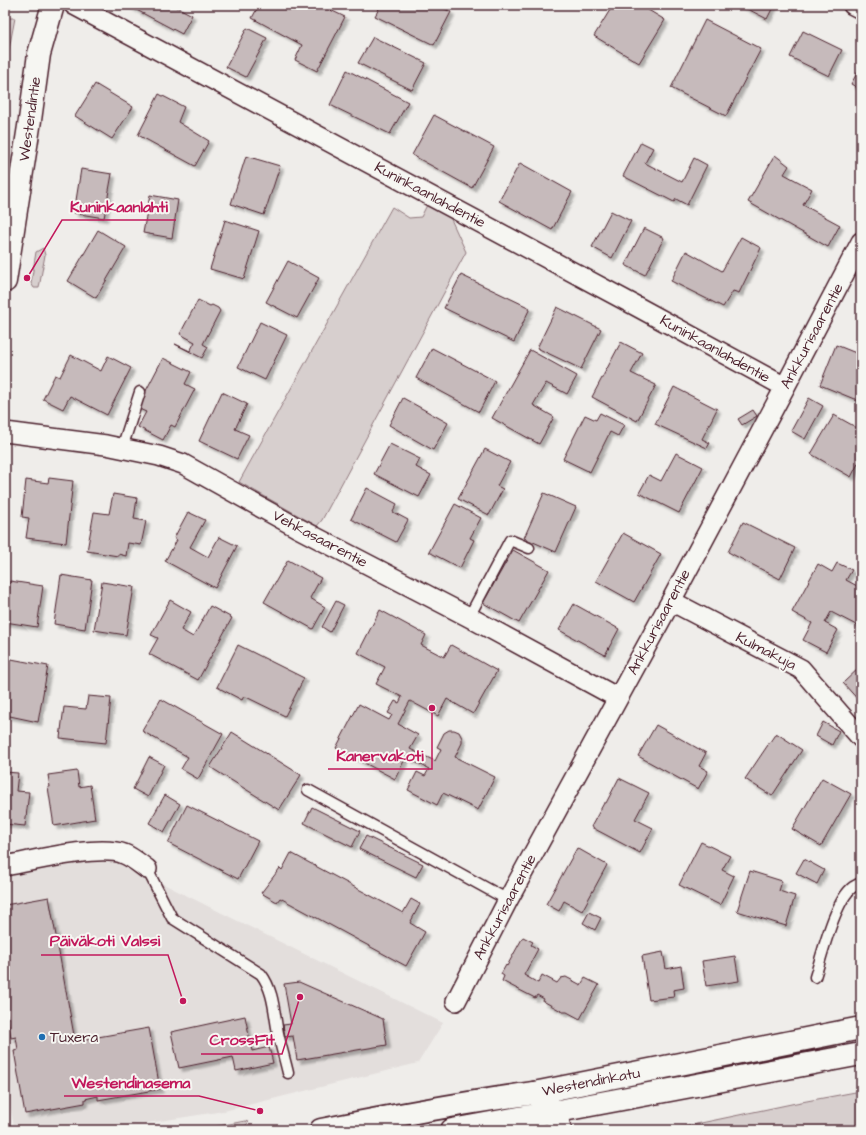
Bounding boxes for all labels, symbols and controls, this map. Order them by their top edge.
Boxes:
street label: Westendintie [14,75,46,163]
street label: Kuninkaanlahdentie [371,157,489,233]
callout: Kuninkaanlahti [62,192,176,220]
text: Kuninkaanlahti [70,196,168,218]
street label: Ankkurisaarentie [775,279,849,393]
street label: Kuninkaanlahdentie [656,310,774,388]
street label: Vehkasaarentie [269,505,371,573]
street label: Ankkurisaarentie [622,565,696,679]
street label: Kulmakuja [732,627,800,675]
callout: Kanervakoti [328,741,432,769]
text: Kanervakoti [336,745,424,767]
street label: Ankkurisaarentie [468,850,542,964]
callout: Päiväkoti Valssi [41,927,168,955]
text: Päiväkoti Valssi [50,930,161,952]
callout: CrossFit [201,1026,282,1054]
place label: Tuxera [50,1027,98,1048]
text: CrossFit [209,1029,275,1051]
marker: Tuxera [37,1032,47,1042]
street label: Westendinkatu [540,1062,642,1102]
callout: Westendinasema [64,1068,199,1096]
text: Westendinasema [71,1072,191,1094]

